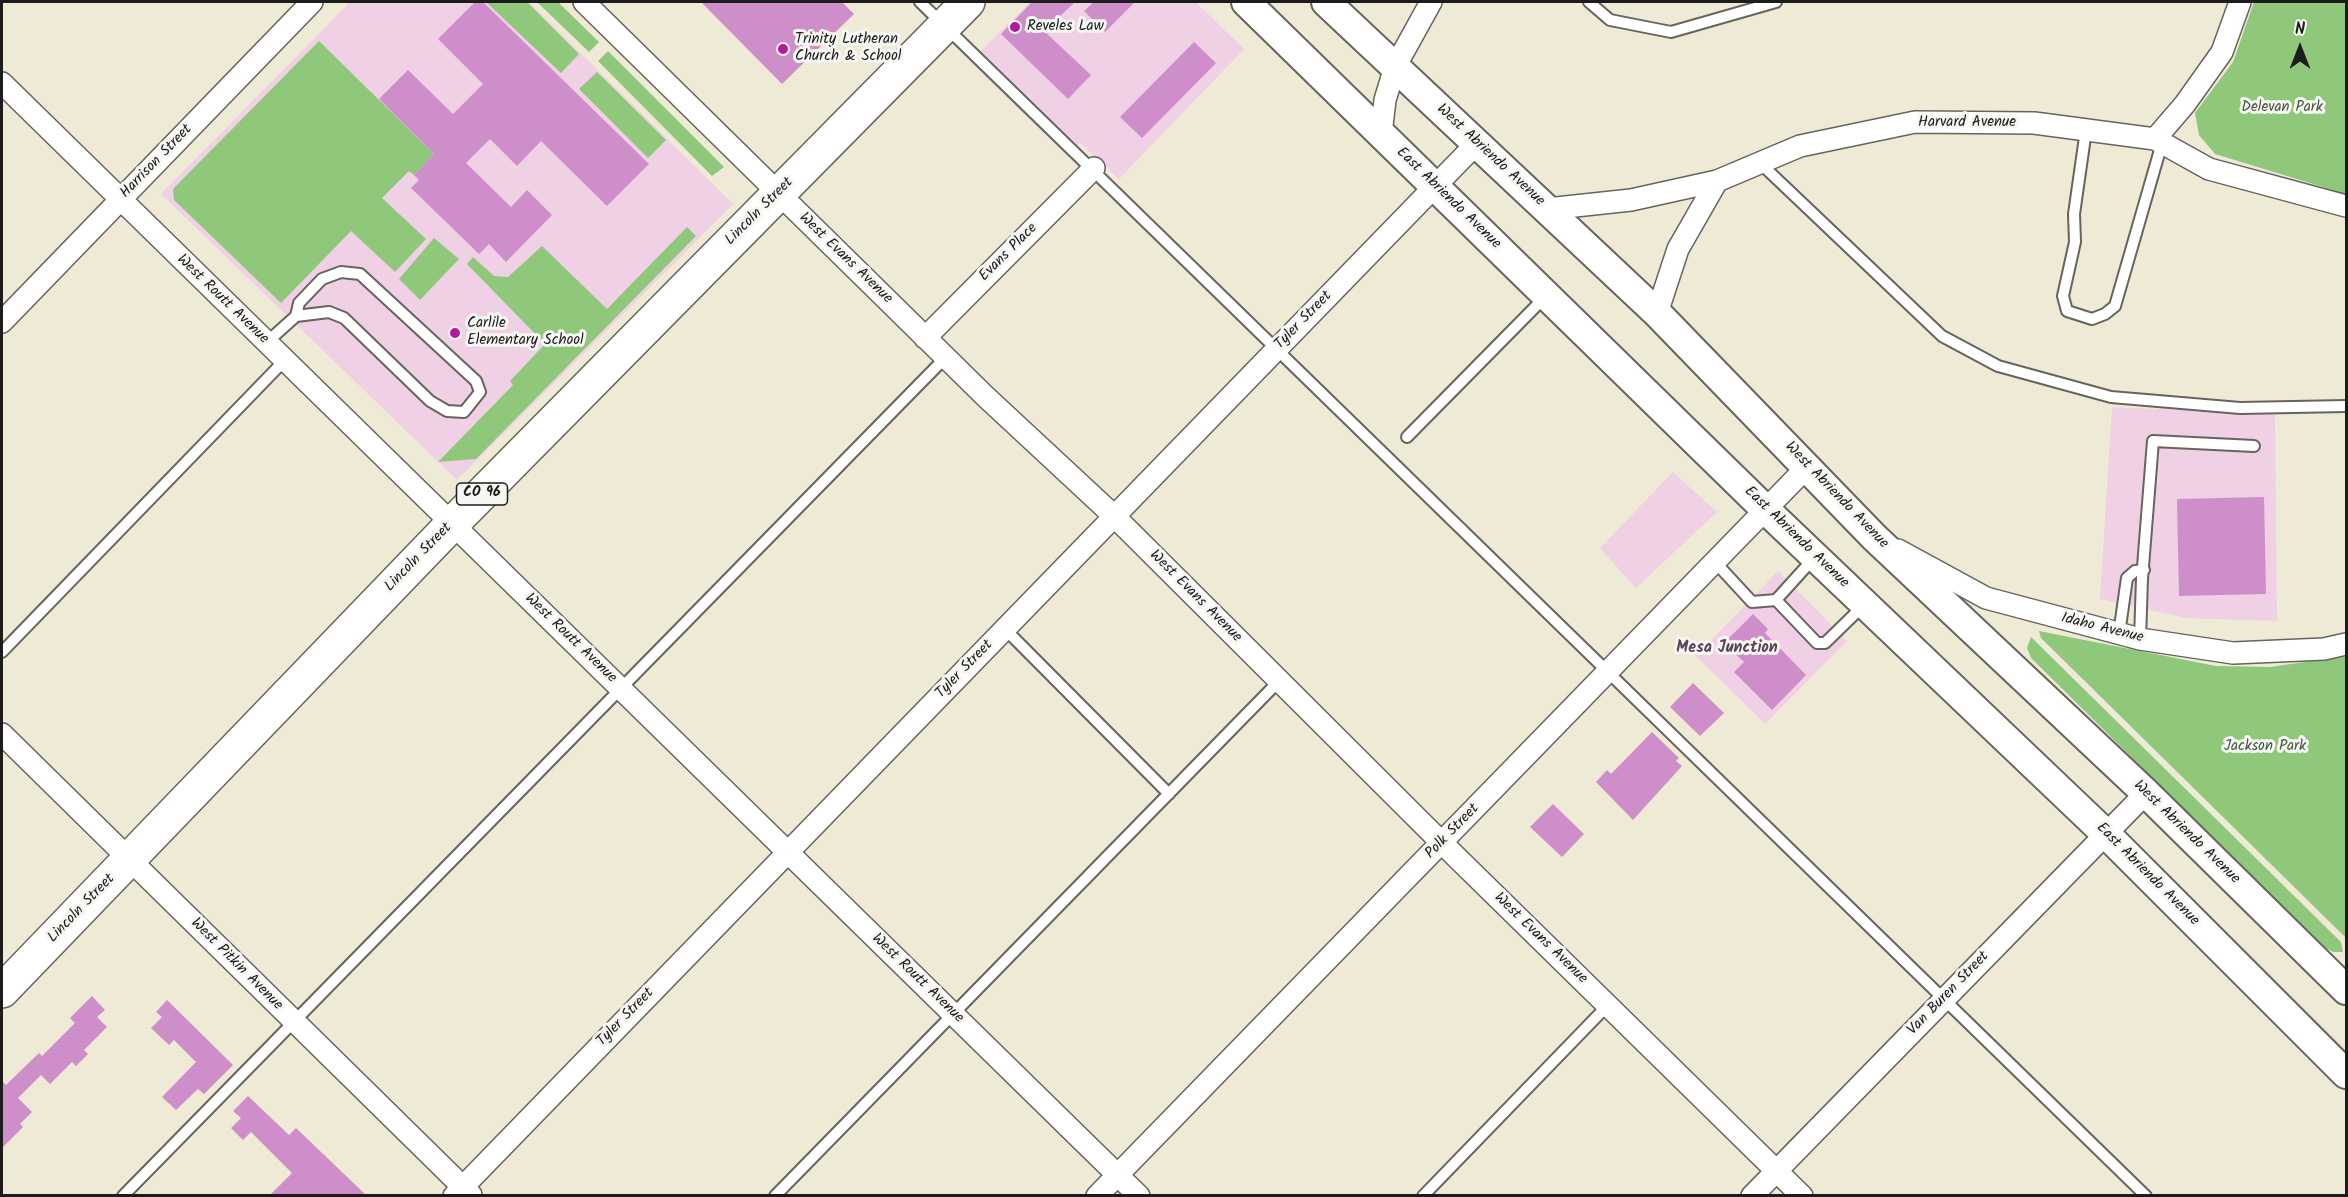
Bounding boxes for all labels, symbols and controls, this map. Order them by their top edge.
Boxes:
text: N [2295,17,2305,42]
place label: Reveles Law [1027,18,1104,36]
north arrow [2270,18,2330,78]
marker: Reveles Law [1008,20,1022,34]
place label: Trinity Lutheran Church & School [795,31,901,66]
marker: Trinity Lutheran Church & School [776,42,790,56]
park label: Delevan Park [2241,99,2323,117]
street label: West Abriendo Avenue [1432,101,1548,211]
street label: Harvard Avenue [1918,114,2016,132]
street label: Harrison Street [117,121,197,203]
street label: East Abriendo Avenue [1392,144,1504,254]
street label: Lincoln Street [722,174,798,250]
street label: West Evans Avenue [794,210,896,308]
street label: Evans Place [976,220,1042,286]
street label: West Routt Avenue [172,251,272,349]
street label: Tyler Street [1272,288,1336,354]
place label: Carlile Elementary School [467,315,584,350]
marker: Carlile Elementary School [448,326,462,340]
street label: West Abriendo Avenue [1780,439,1892,553]
road number: CO 96 [456,483,508,505]
street label: East Abriendo Avenue [1740,483,1852,593]
street label: Lincoln Street [382,520,456,596]
street label: West Evans Avenue [1145,547,1245,647]
street label: West Routt Avenue [520,590,620,688]
street label: Idaho Avenue [2059,610,2145,648]
street label: Tyler Street [933,637,997,703]
district label: Mesa Junction [1676,639,1778,659]
park label: Jackson Park [2224,738,2306,756]
street label: West Abriendo Avenue [2129,777,2243,889]
street label: Polk Street [1422,801,1484,863]
street label: East Abriendo Avenue [2092,820,2202,930]
street label: Lincoln Street [45,871,119,947]
street label: West Evans Avenue [1489,890,1591,988]
street label: West Pitkin Avenue [186,915,286,1015]
street label: West Routt Avenue [867,930,967,1028]
street label: Van Buren Street [1904,948,1994,1040]
street label: Tyler Street [594,985,658,1051]

